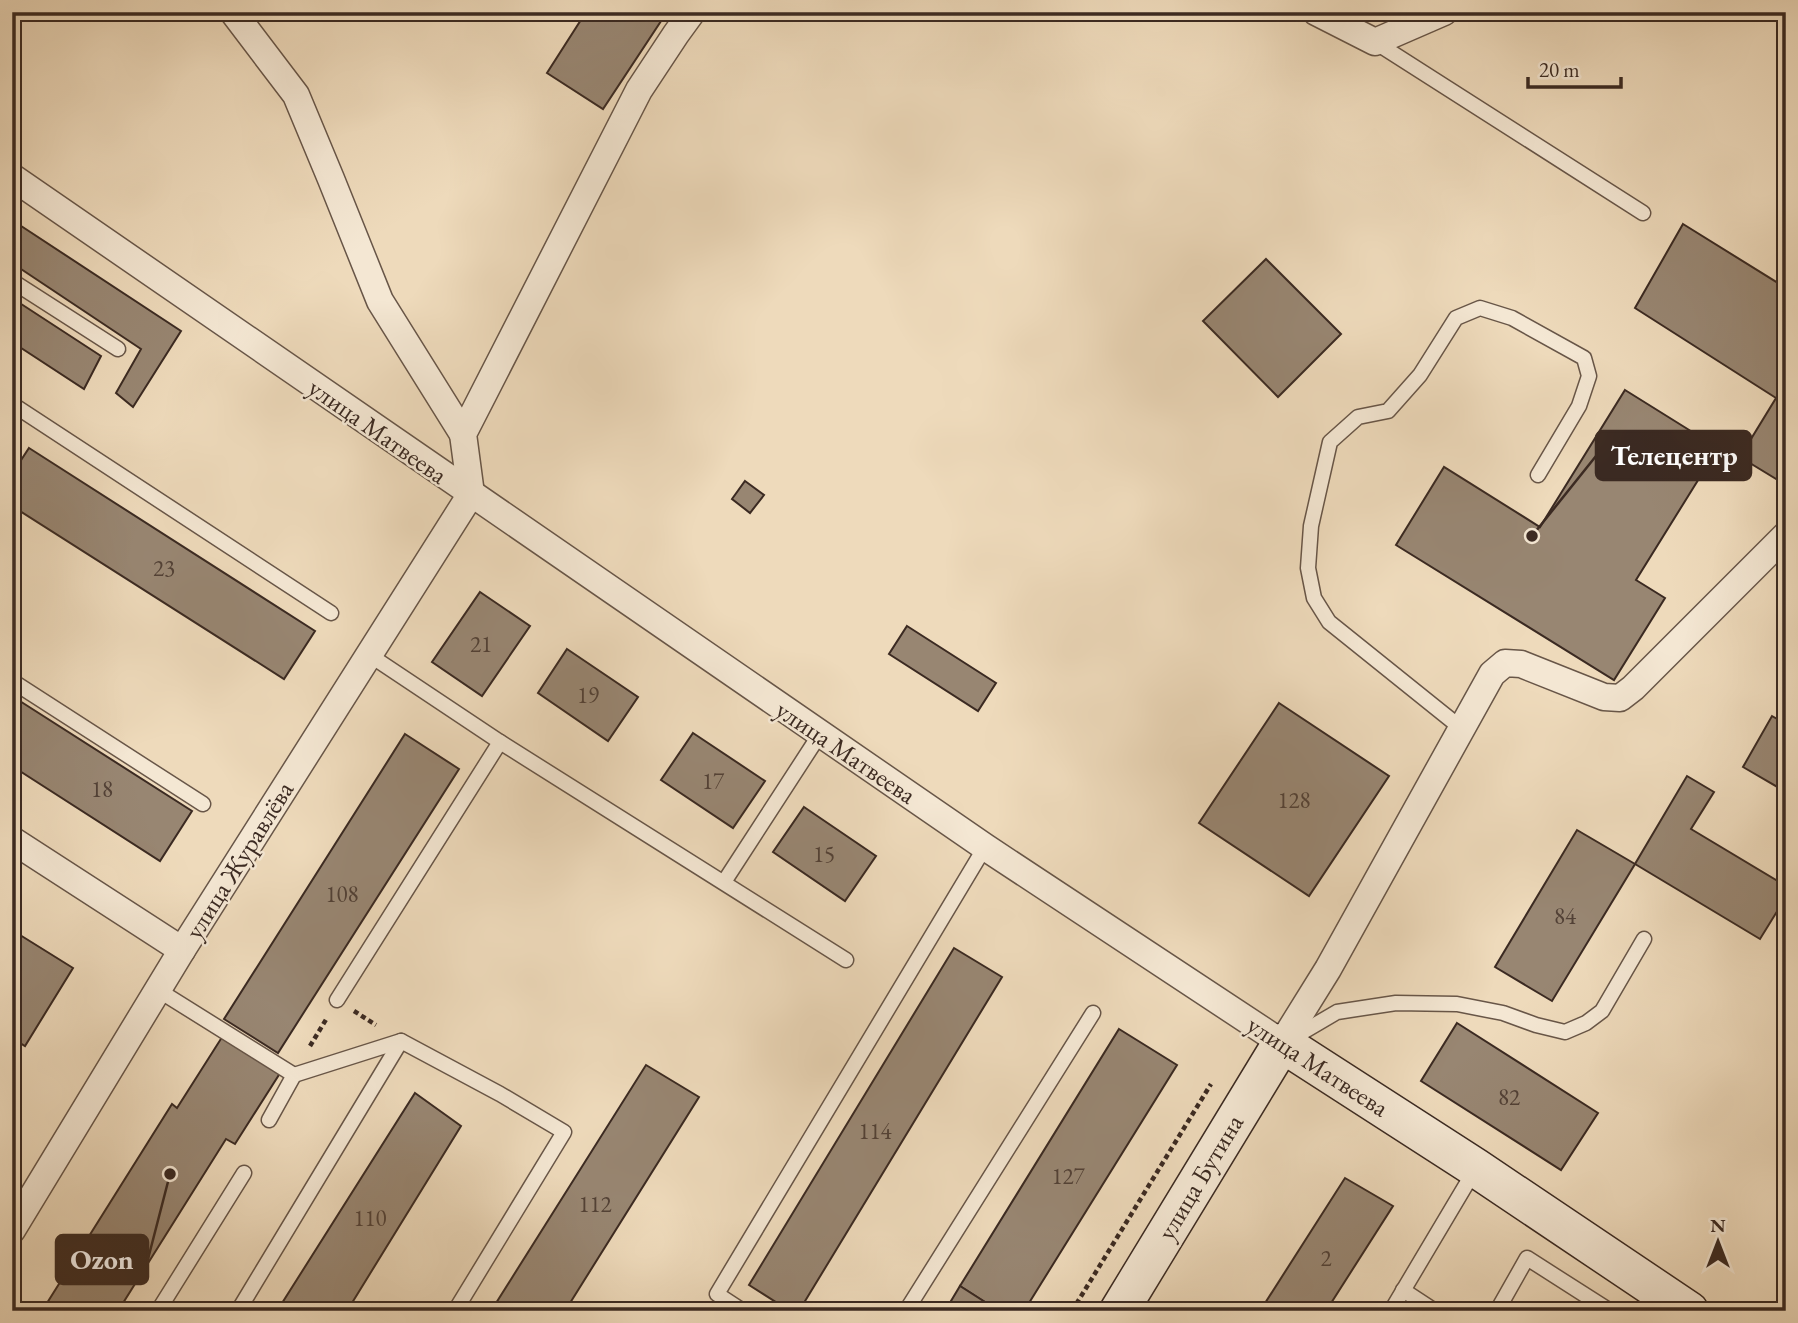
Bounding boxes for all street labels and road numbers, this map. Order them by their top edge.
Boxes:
street label: улица Матвеева [302,371,455,492]
street label: улица Матвеева [769,693,923,812]
street label: улица Журавлёва [177,774,301,945]
street label: улица Матвеева [1241,1008,1396,1125]
street label: улица Бутина [1149,1107,1251,1246]

